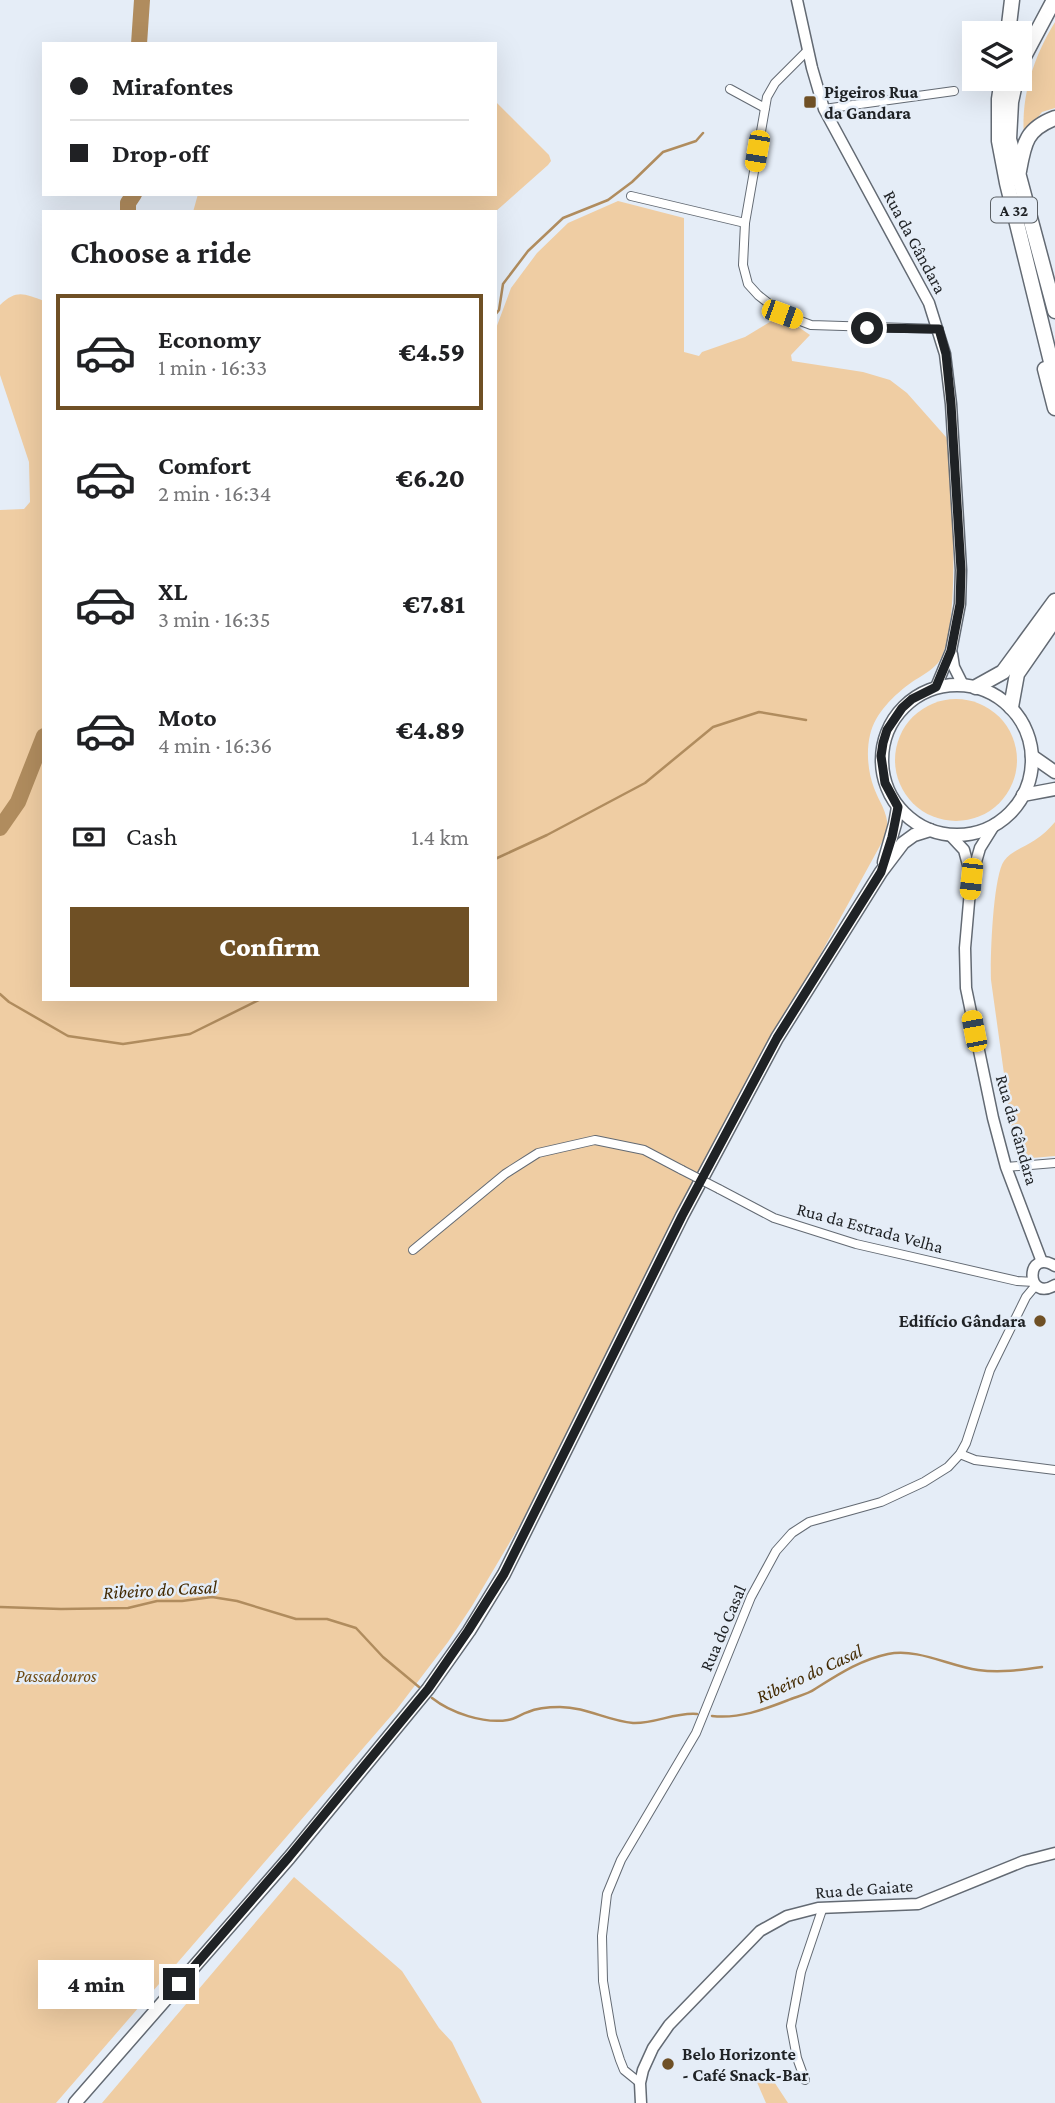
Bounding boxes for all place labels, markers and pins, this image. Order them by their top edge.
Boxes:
place label: Pigeiros Rua da Gandara [824,82,919,123]
marker: Pigeiros Rua da Gandara [802,94,818,110]
place label: Edifício Gândara [899,1311,1026,1331]
marker: Edifício Gândara [1032,1313,1048,1329]
place label: Belo Horizonte - Café Snack-Bar [682,2044,809,2085]
marker: Belo Horizonte - Café Snack-Bar [660,2056,676,2072]

